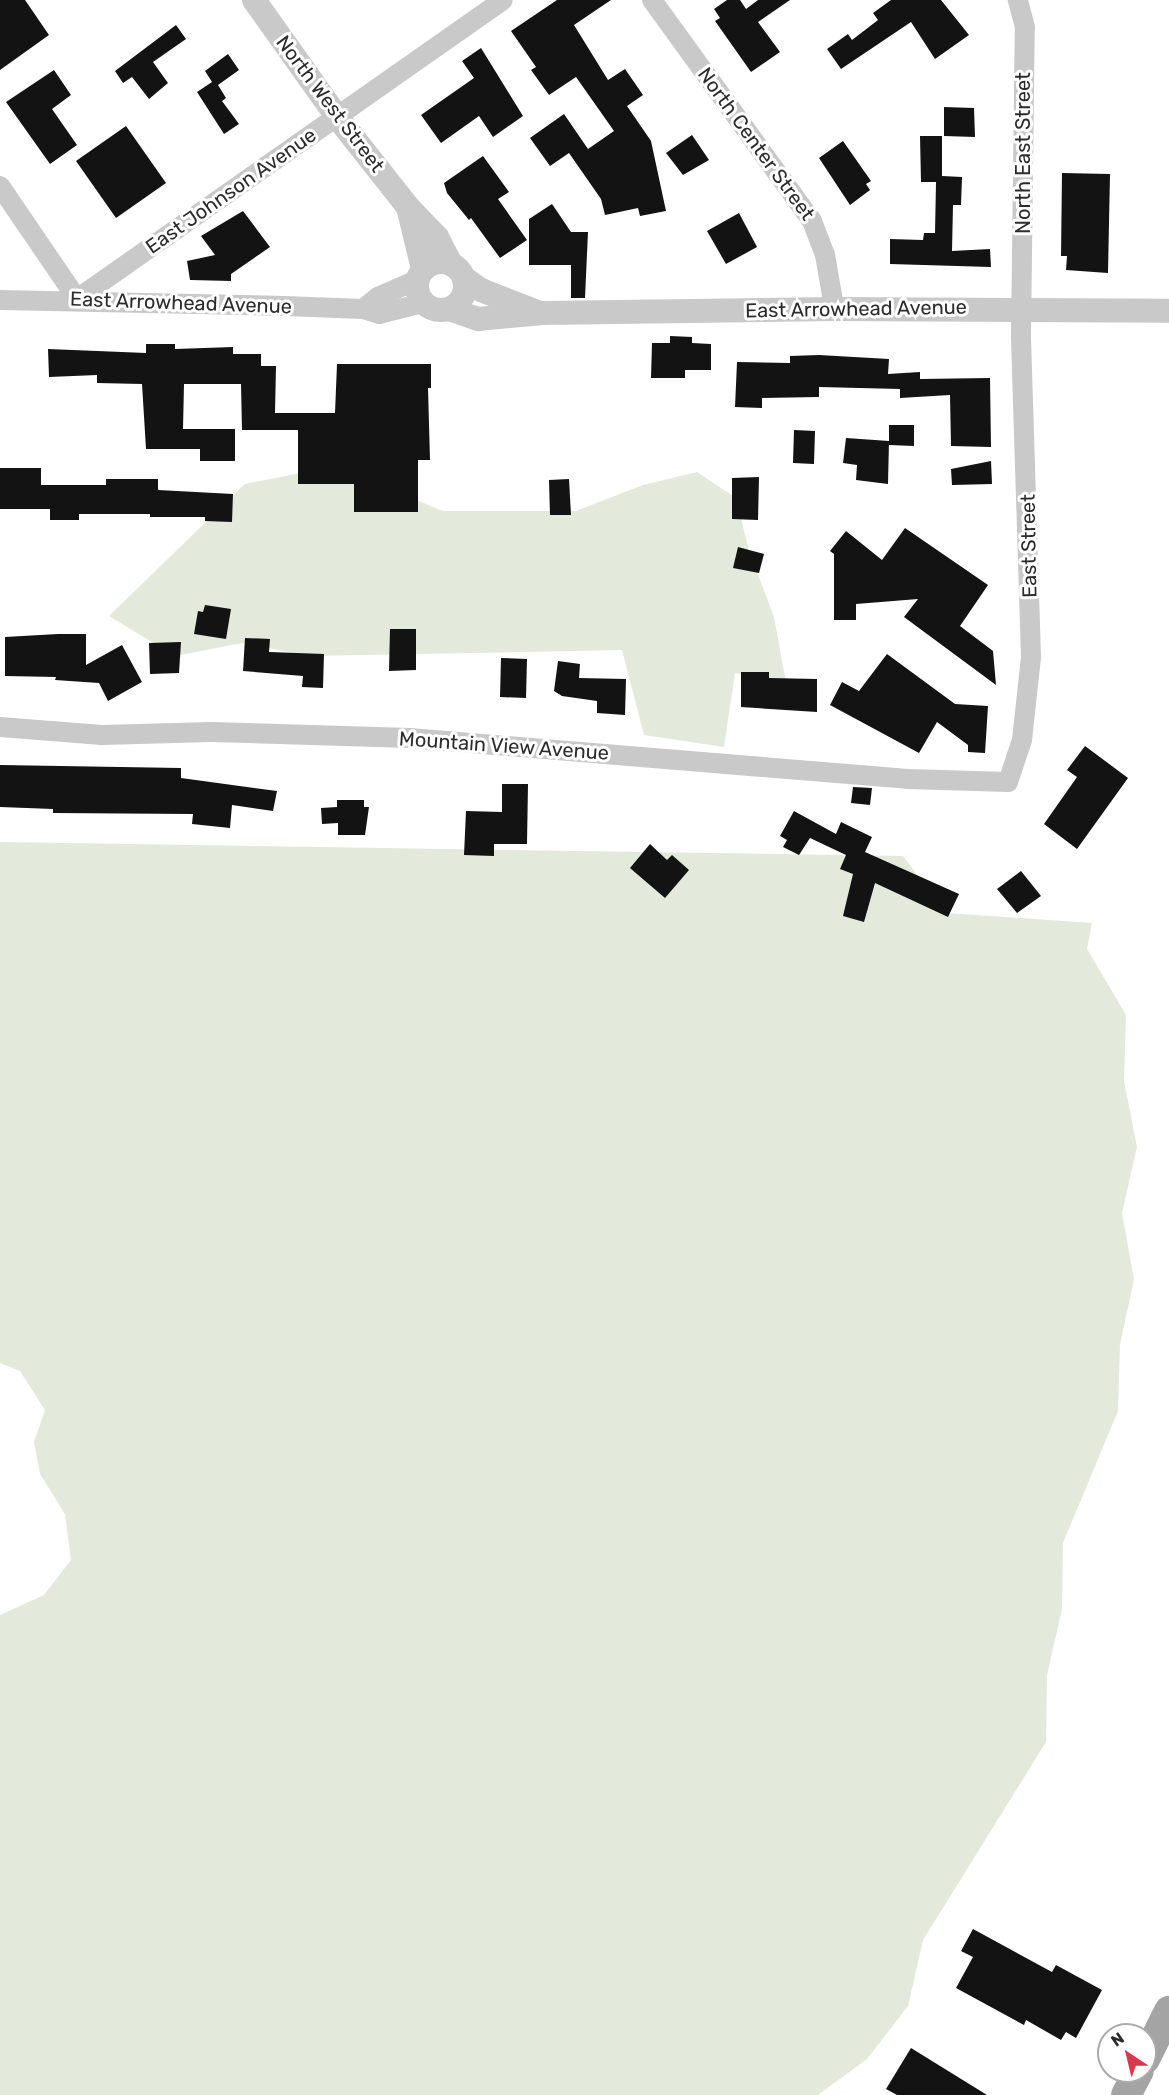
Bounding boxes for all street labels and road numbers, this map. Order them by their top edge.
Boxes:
street label: North West Street [271,31,389,177]
street label: North Center Street [692,63,820,225]
street label: North East Street [1011,72,1035,234]
street label: East Johnson Avenue [141,123,321,259]
street label: East Arrowhead Avenue [69,287,293,319]
street label: East Arrowhead Avenue [744,295,968,323]
street label: East Street [1016,494,1042,598]
street label: Mountain View Avenue [397,727,611,765]

